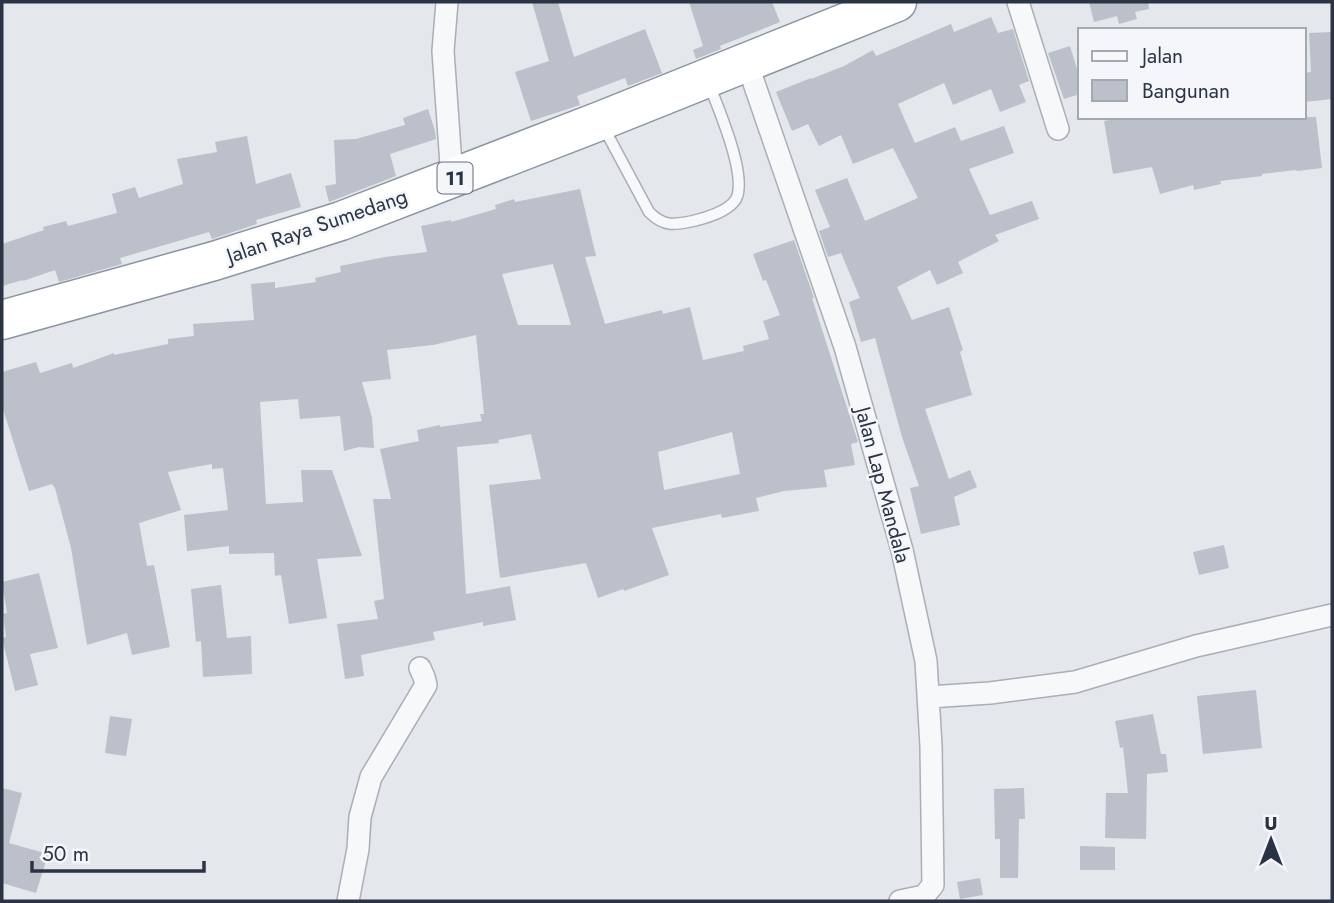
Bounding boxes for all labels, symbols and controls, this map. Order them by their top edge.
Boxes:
legend [1078,28,1306,119]
text: Jalan [1139,41,1183,71]
text: Bangunan [1142,76,1230,106]
road number: 11 [438,162,472,194]
street label: Jalan Raya Sumedang [220,181,412,272]
street label: Jalan Lap Mandala [847,401,918,566]
north arrow [1236,805,1306,875]
text: U [1264,810,1278,837]
scale bar [32,830,203,874]
text: 50 m [42,839,89,869]

